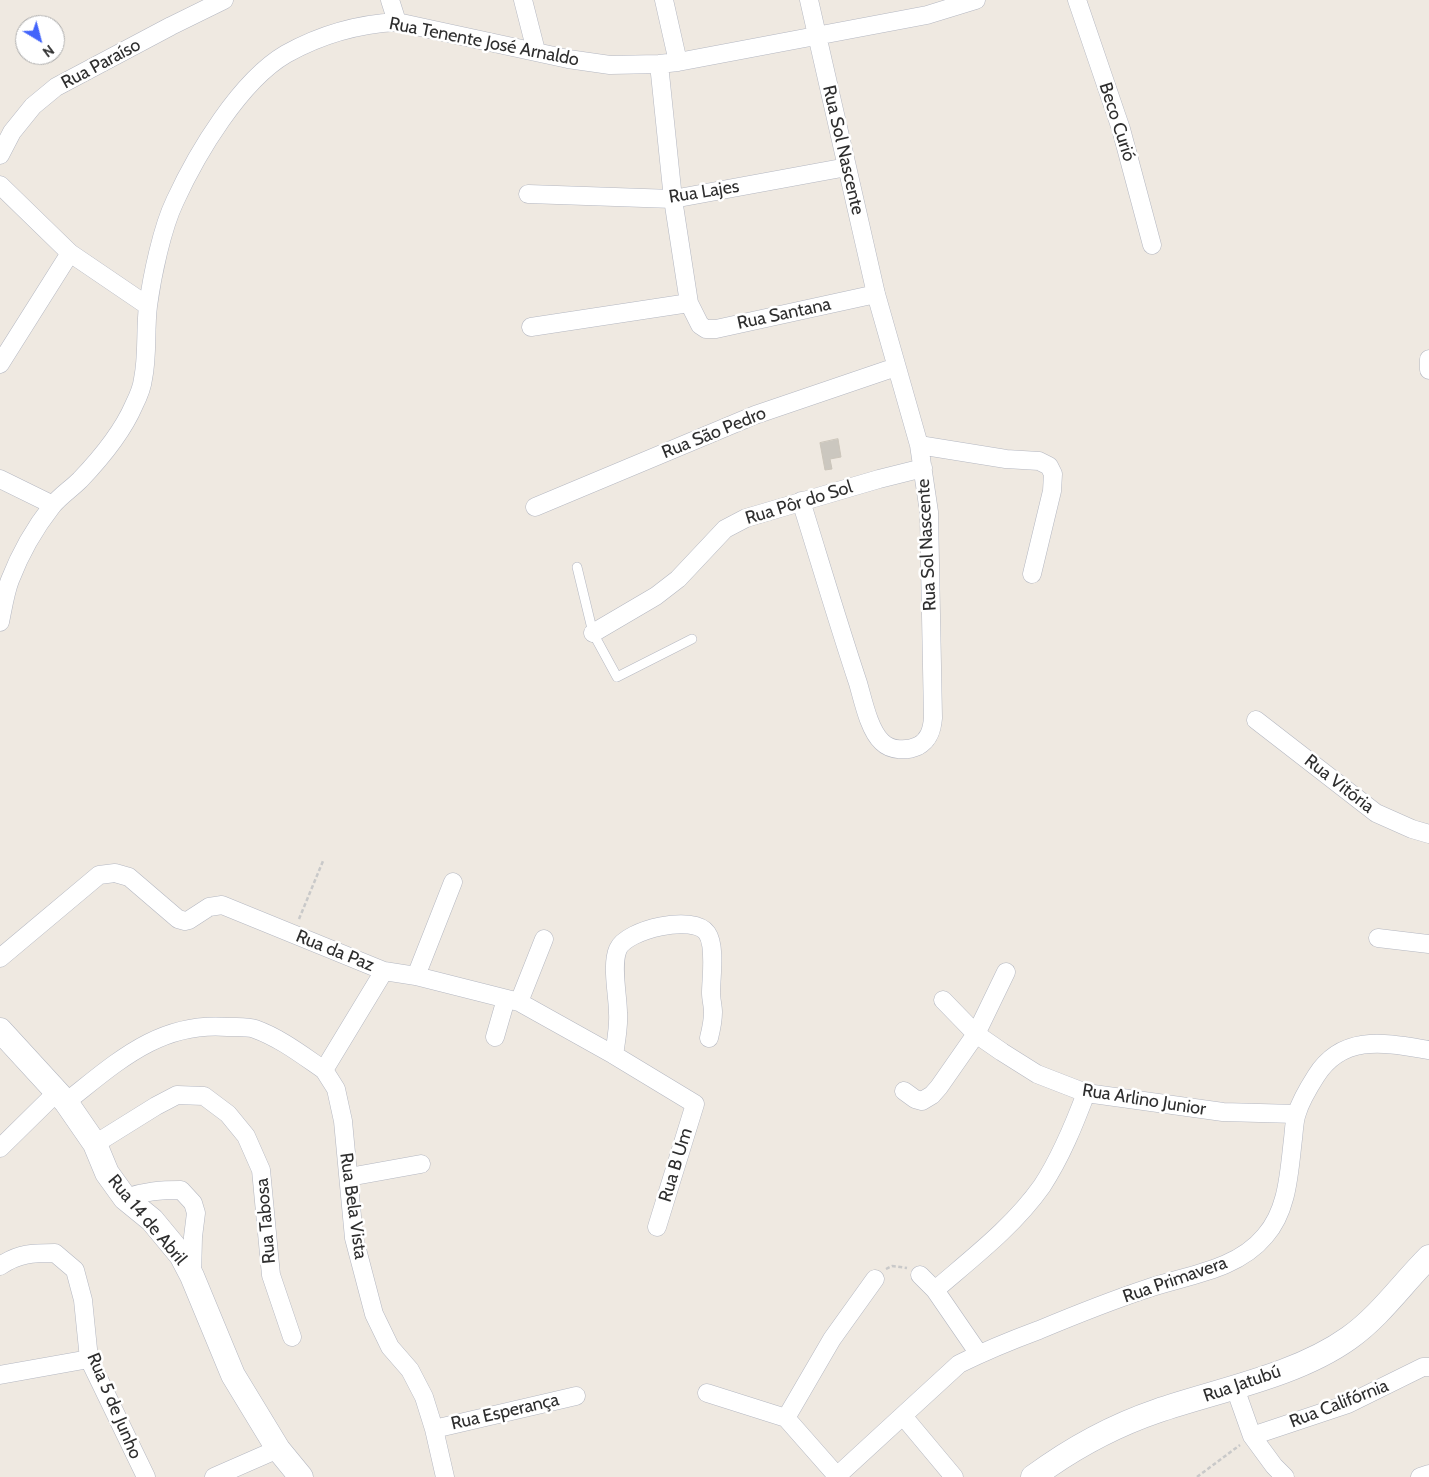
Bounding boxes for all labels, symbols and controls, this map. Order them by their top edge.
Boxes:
street label: Rua Tenente José Arnaldo [387,13,581,71]
north arrow [15,15,65,65]
street label: Rua Paraíso [58,34,144,94]
text: N [39,41,58,61]
street label: Beco Curió [1094,80,1140,164]
street label: Rua Sol Nascente [818,83,868,217]
street label: Rua Lajes [667,176,741,208]
street label: Rua Santana [735,294,833,334]
street label: Rua São Pedro [659,402,769,464]
street label: Rua Pôr do Sol [743,476,855,530]
street label: Rua Sol Nascente [913,478,941,612]
street label: Rua Vitória [1300,750,1378,818]
street label: Rua da Paz [293,926,377,976]
street label: Rua Arlino Junior [1081,1080,1207,1120]
street label: Rua B Um [655,1125,697,1205]
street label: Rua Bela Vista [335,1151,371,1261]
street label: Rua 14 de Abril [103,1170,191,1270]
street label: Rua Tabosa [251,1177,281,1265]
street label: Rua Primavera [1120,1252,1230,1308]
street label: Rua 5 de Junho [82,1350,146,1462]
street label: Rua Jatubú [1200,1361,1284,1407]
street label: Rua Califórnia [1286,1375,1392,1433]
street label: Rua Esperança [449,1389,561,1435]

